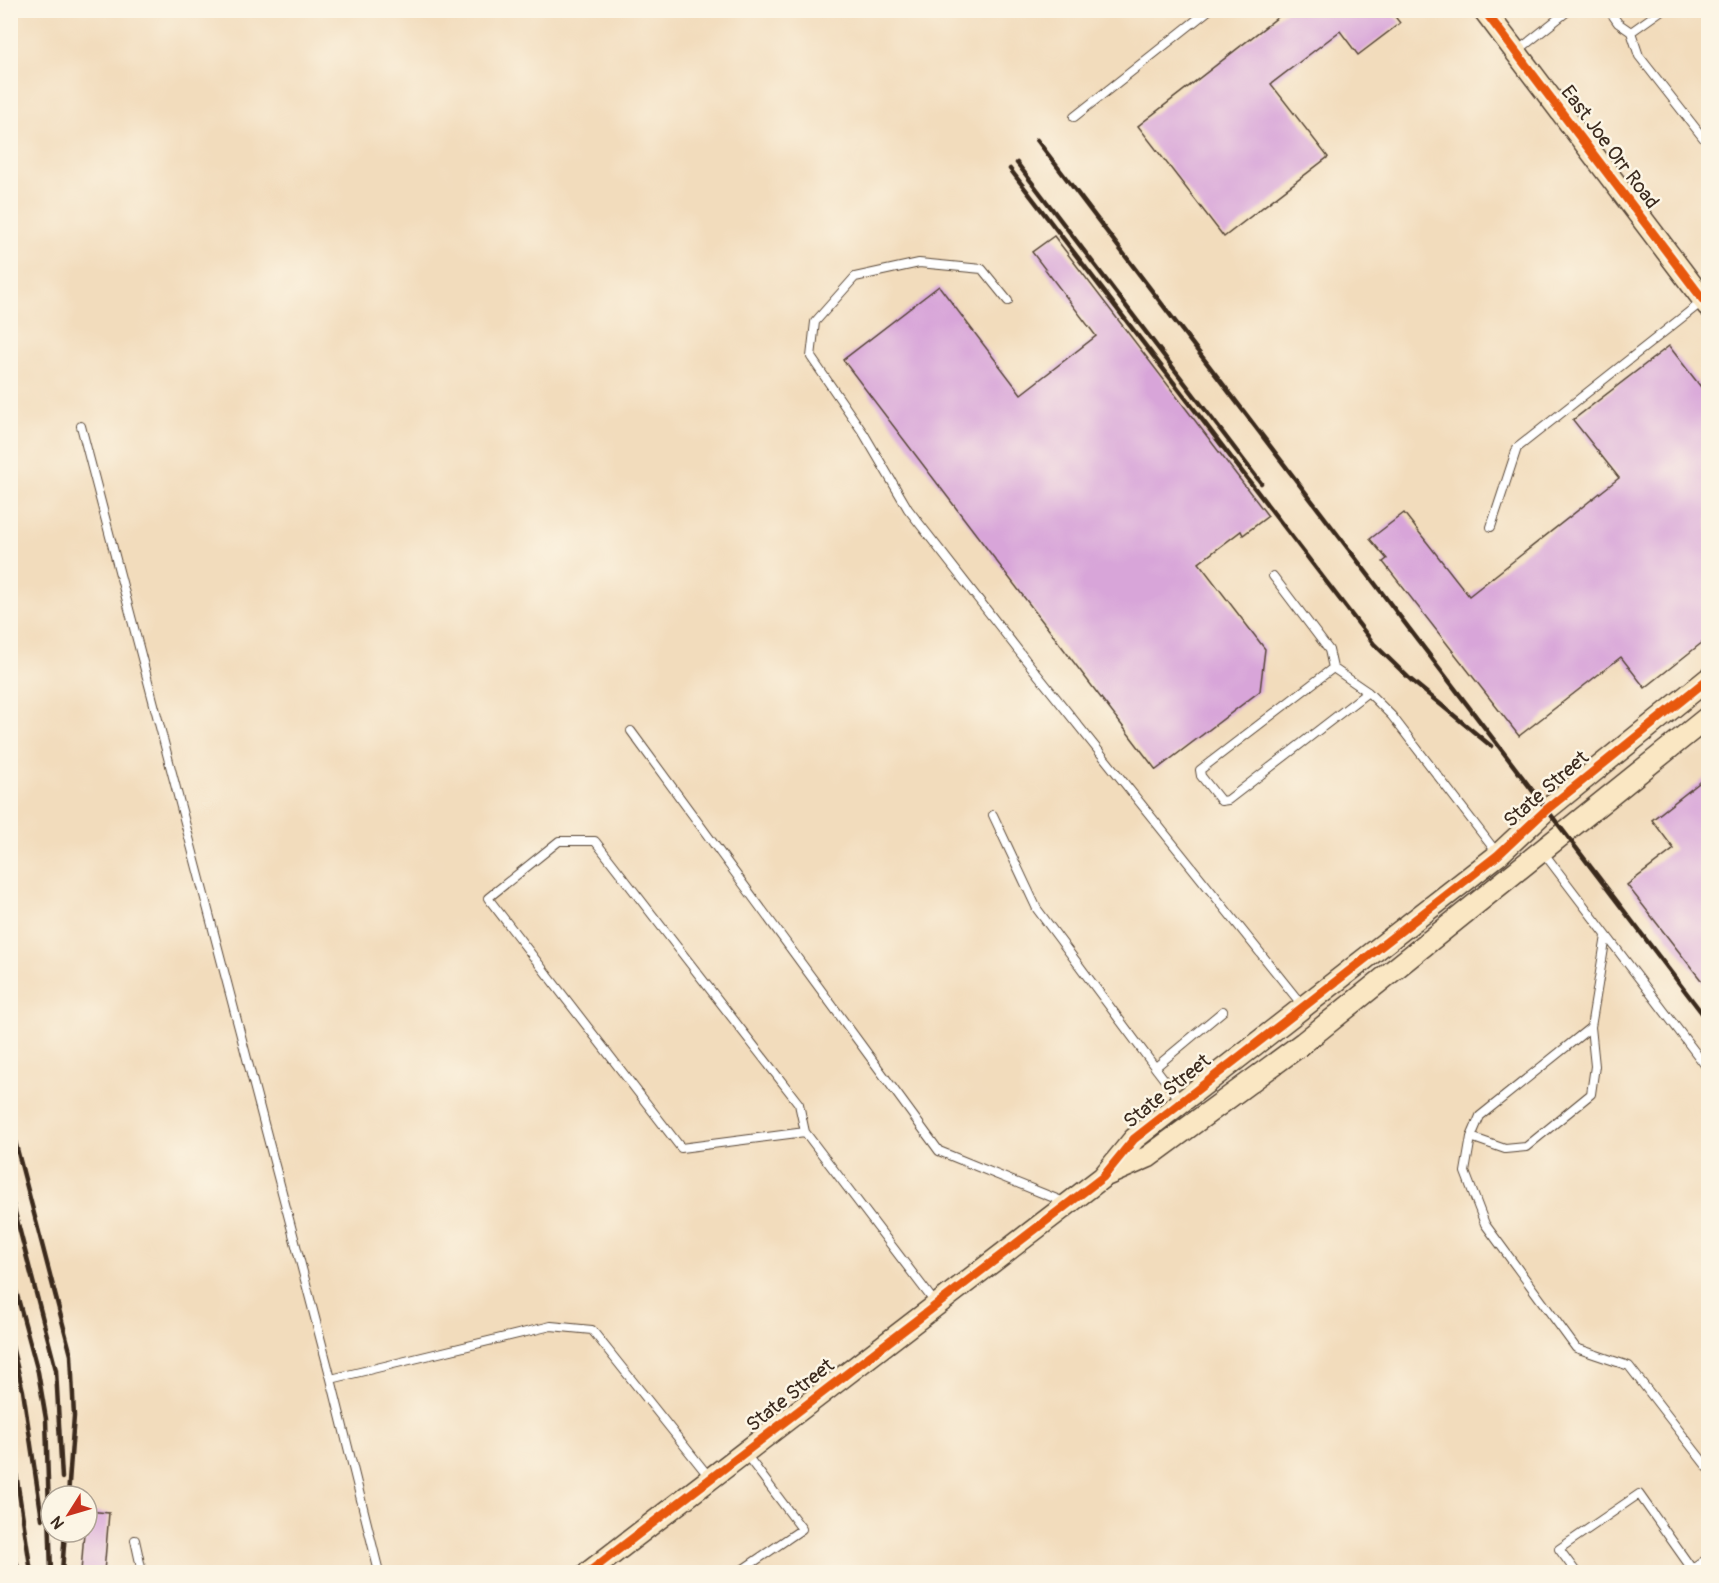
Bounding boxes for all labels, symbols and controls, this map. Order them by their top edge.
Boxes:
street label: East Joe Orr Road [1555,80,1665,214]
street label: State Street [1498,745,1595,833]
street label: State Street [1118,1048,1216,1134]
street label: State Street [741,1352,840,1437]
north arrow [39,1484,99,1544]
text: N [46,1512,69,1533]

